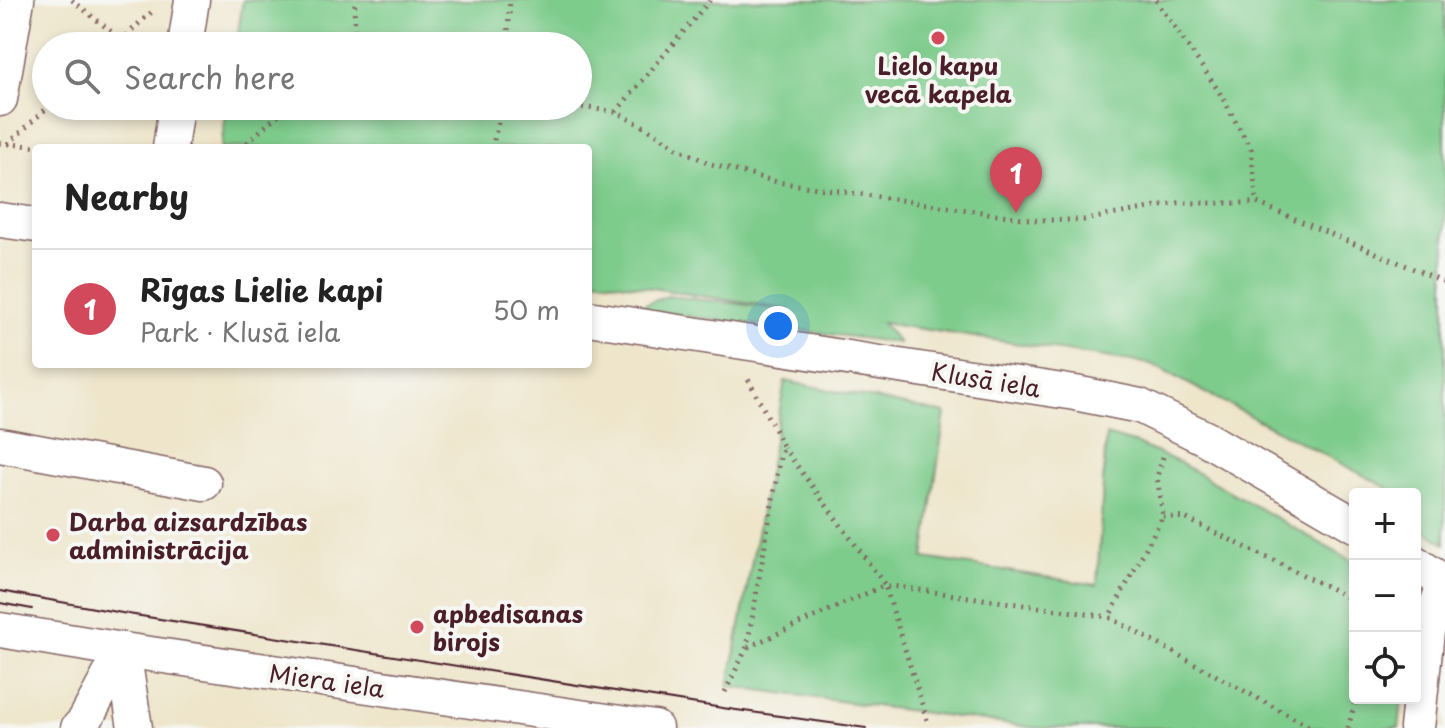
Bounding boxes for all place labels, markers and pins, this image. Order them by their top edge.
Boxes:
marker: Lielo kapu vecā kapela [929,29,947,47]
place label: Lielo kapu vecā kapela [864,47,1012,111]
pin: 1 [990,147,1042,213]
place label: Darba aizsardzības administrācija [69,503,307,567]
marker: Darba aizsardzības administrācija [44,526,62,544]
place label: apbedisanas birojs [433,595,583,659]
marker: apbedisanas birojs [408,618,426,636]

